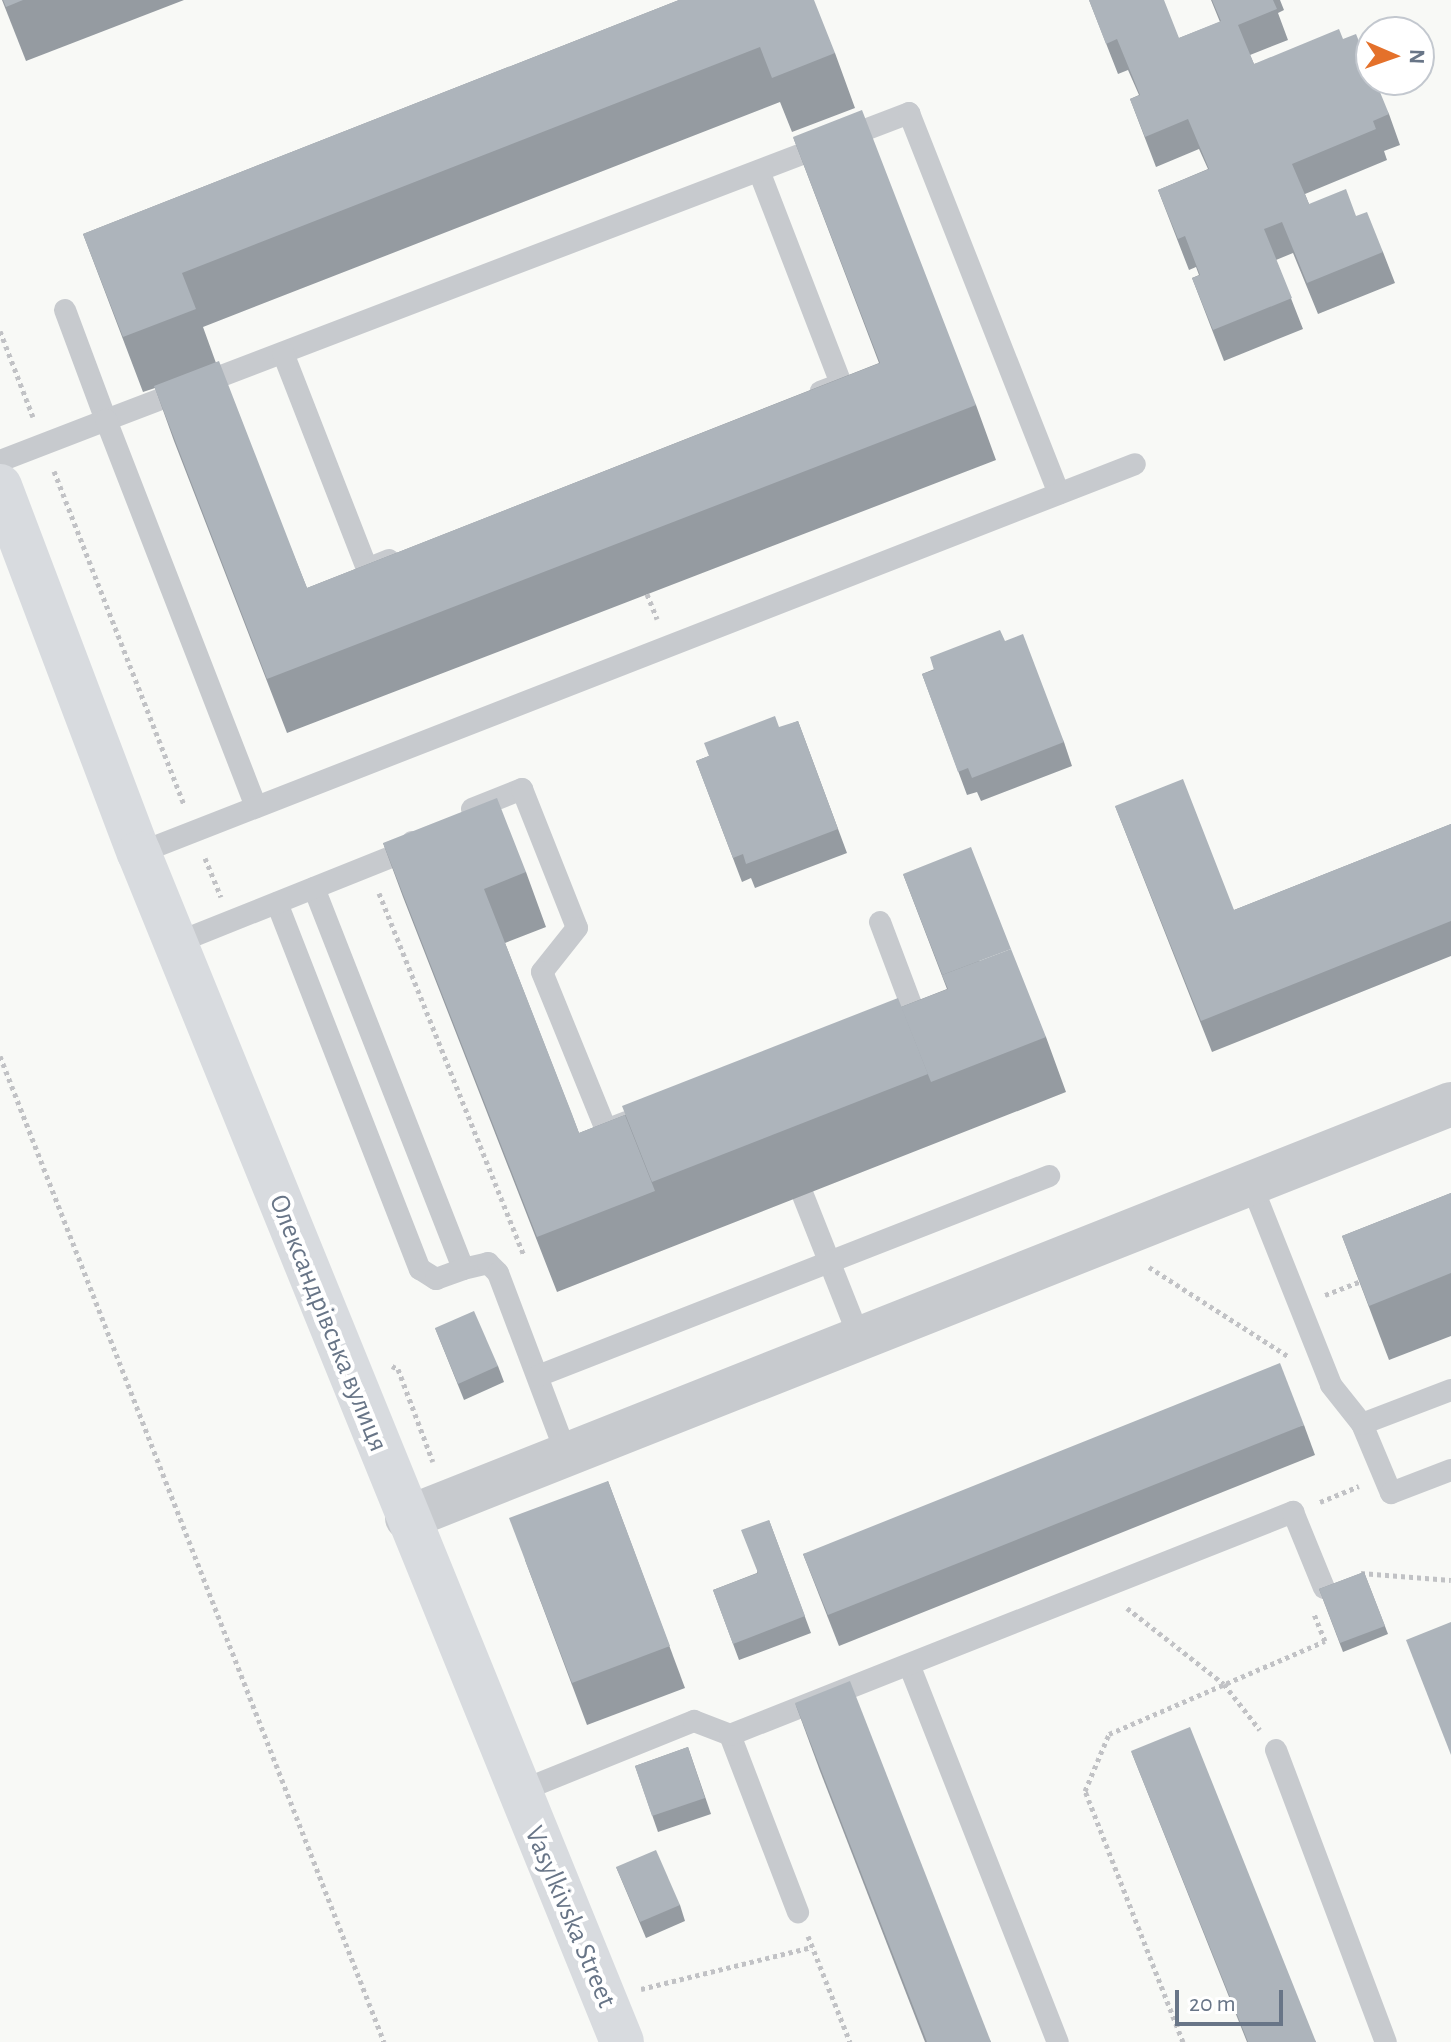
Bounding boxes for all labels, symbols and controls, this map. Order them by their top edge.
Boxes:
north arrow [1355,16,1435,96]
text: N [1406,49,1428,65]
street label: Олександрівська вулиця [261,1189,395,1457]
street label: Vasylkivska Street [517,1821,623,2013]
scale bar [1179,1974,1287,2024]
text: 20 m [1189,1992,1236,2016]

